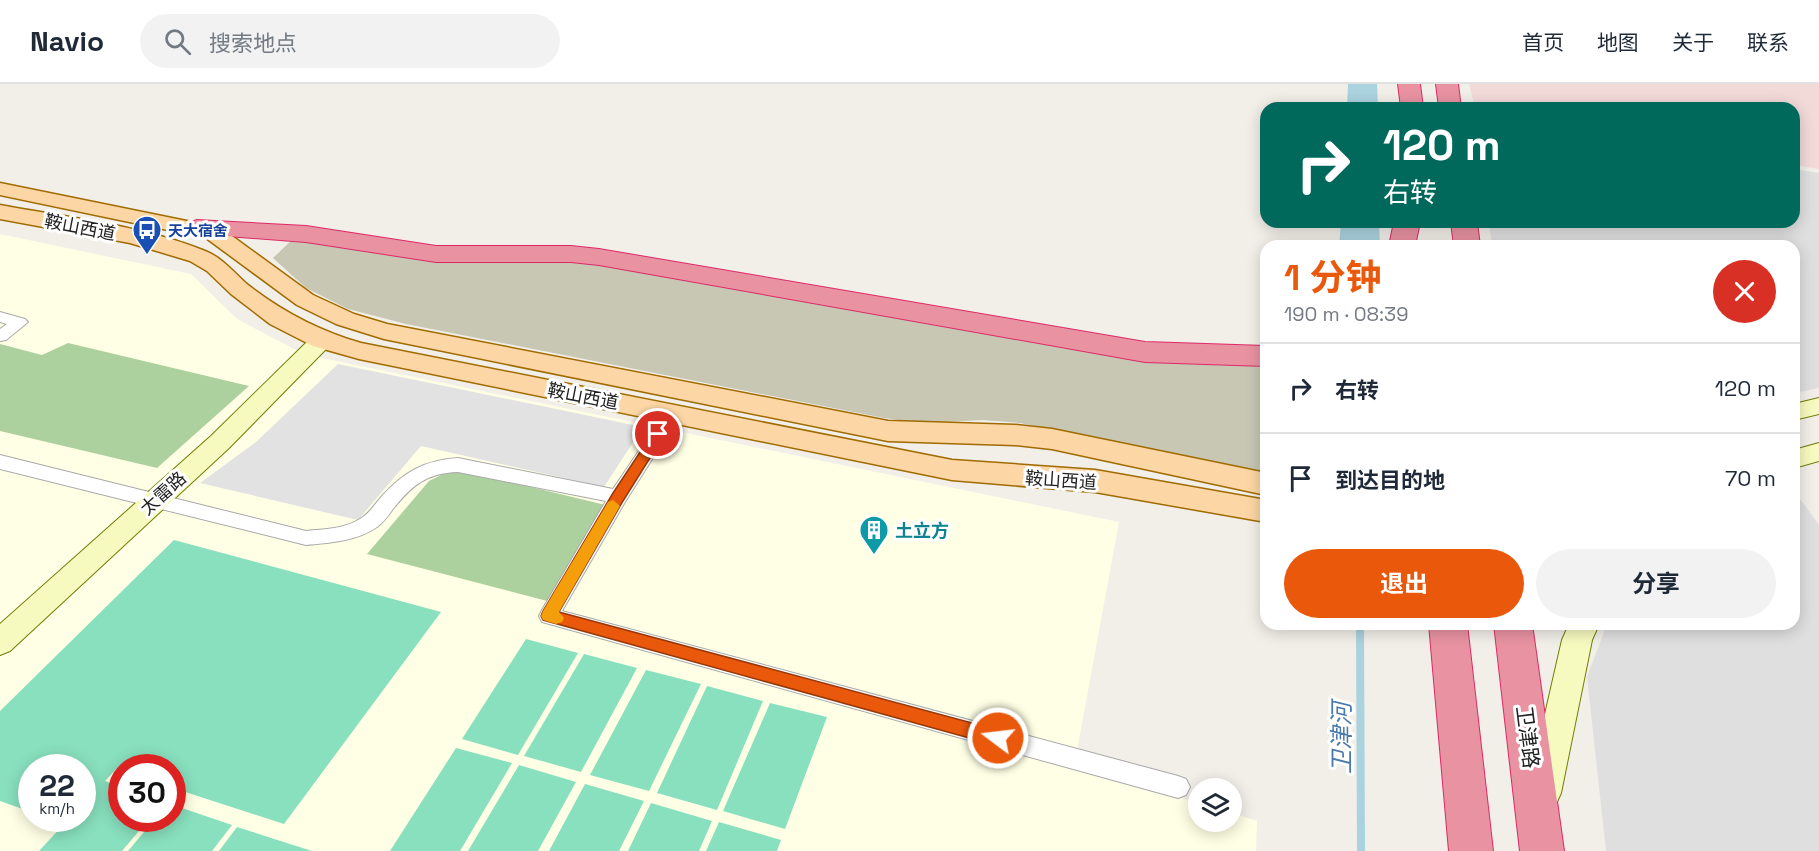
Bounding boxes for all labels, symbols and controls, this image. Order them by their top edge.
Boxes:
search box [140,14,560,68]
text: Navio [30,23,104,59]
icon: search [161,25,194,58]
text: 搜索地点 [209,29,297,57]
text: 首页 [1522,29,1564,56]
text: 地图 [1597,29,1639,56]
text: 关于 [1672,29,1714,56]
text: 联系 [1747,29,1789,56]
text: 120 m [1383,119,1501,172]
icon: right [1284,126,1362,204]
text: 右转 [1383,175,1437,210]
street label: 鞍山西道 [42,209,118,245]
bus stop icon: 天大宿舍 [131,214,163,256]
place label: 天大宿舍 [168,221,228,240]
text: 1 分钟 [1284,255,1381,301]
button: close [1713,260,1776,323]
text: 190 m · 08:39 [1284,301,1408,327]
icon: right [1284,372,1317,405]
text: 120 m [1715,374,1776,402]
text: 右转 [1335,376,1379,404]
street label: 鞍山西道 [545,378,621,414]
pin [632,408,683,459]
icon: arrive [641,417,674,450]
icon: arrive [1284,462,1317,495]
text: 70 m [1725,464,1776,492]
street label: 太雷路 [135,466,191,520]
street label: 鞍山西道 [1024,466,1098,494]
text: 到达目的地 [1335,466,1445,494]
building icon: 土立方 [858,514,890,556]
place label: 土立方 [895,519,949,542]
button: 退出 [1284,549,1524,618]
button: 分享 [1536,549,1776,618]
water label: 卫津河 [1326,698,1357,774]
street label: 卫津路 [1511,704,1545,770]
position arrow [966,706,1030,770]
speed limit sign: 30 [108,754,186,832]
text: 22 [39,766,75,805]
map controls [1188,778,1242,832]
button: layers [1188,778,1242,832]
text: km/h [39,799,75,818]

